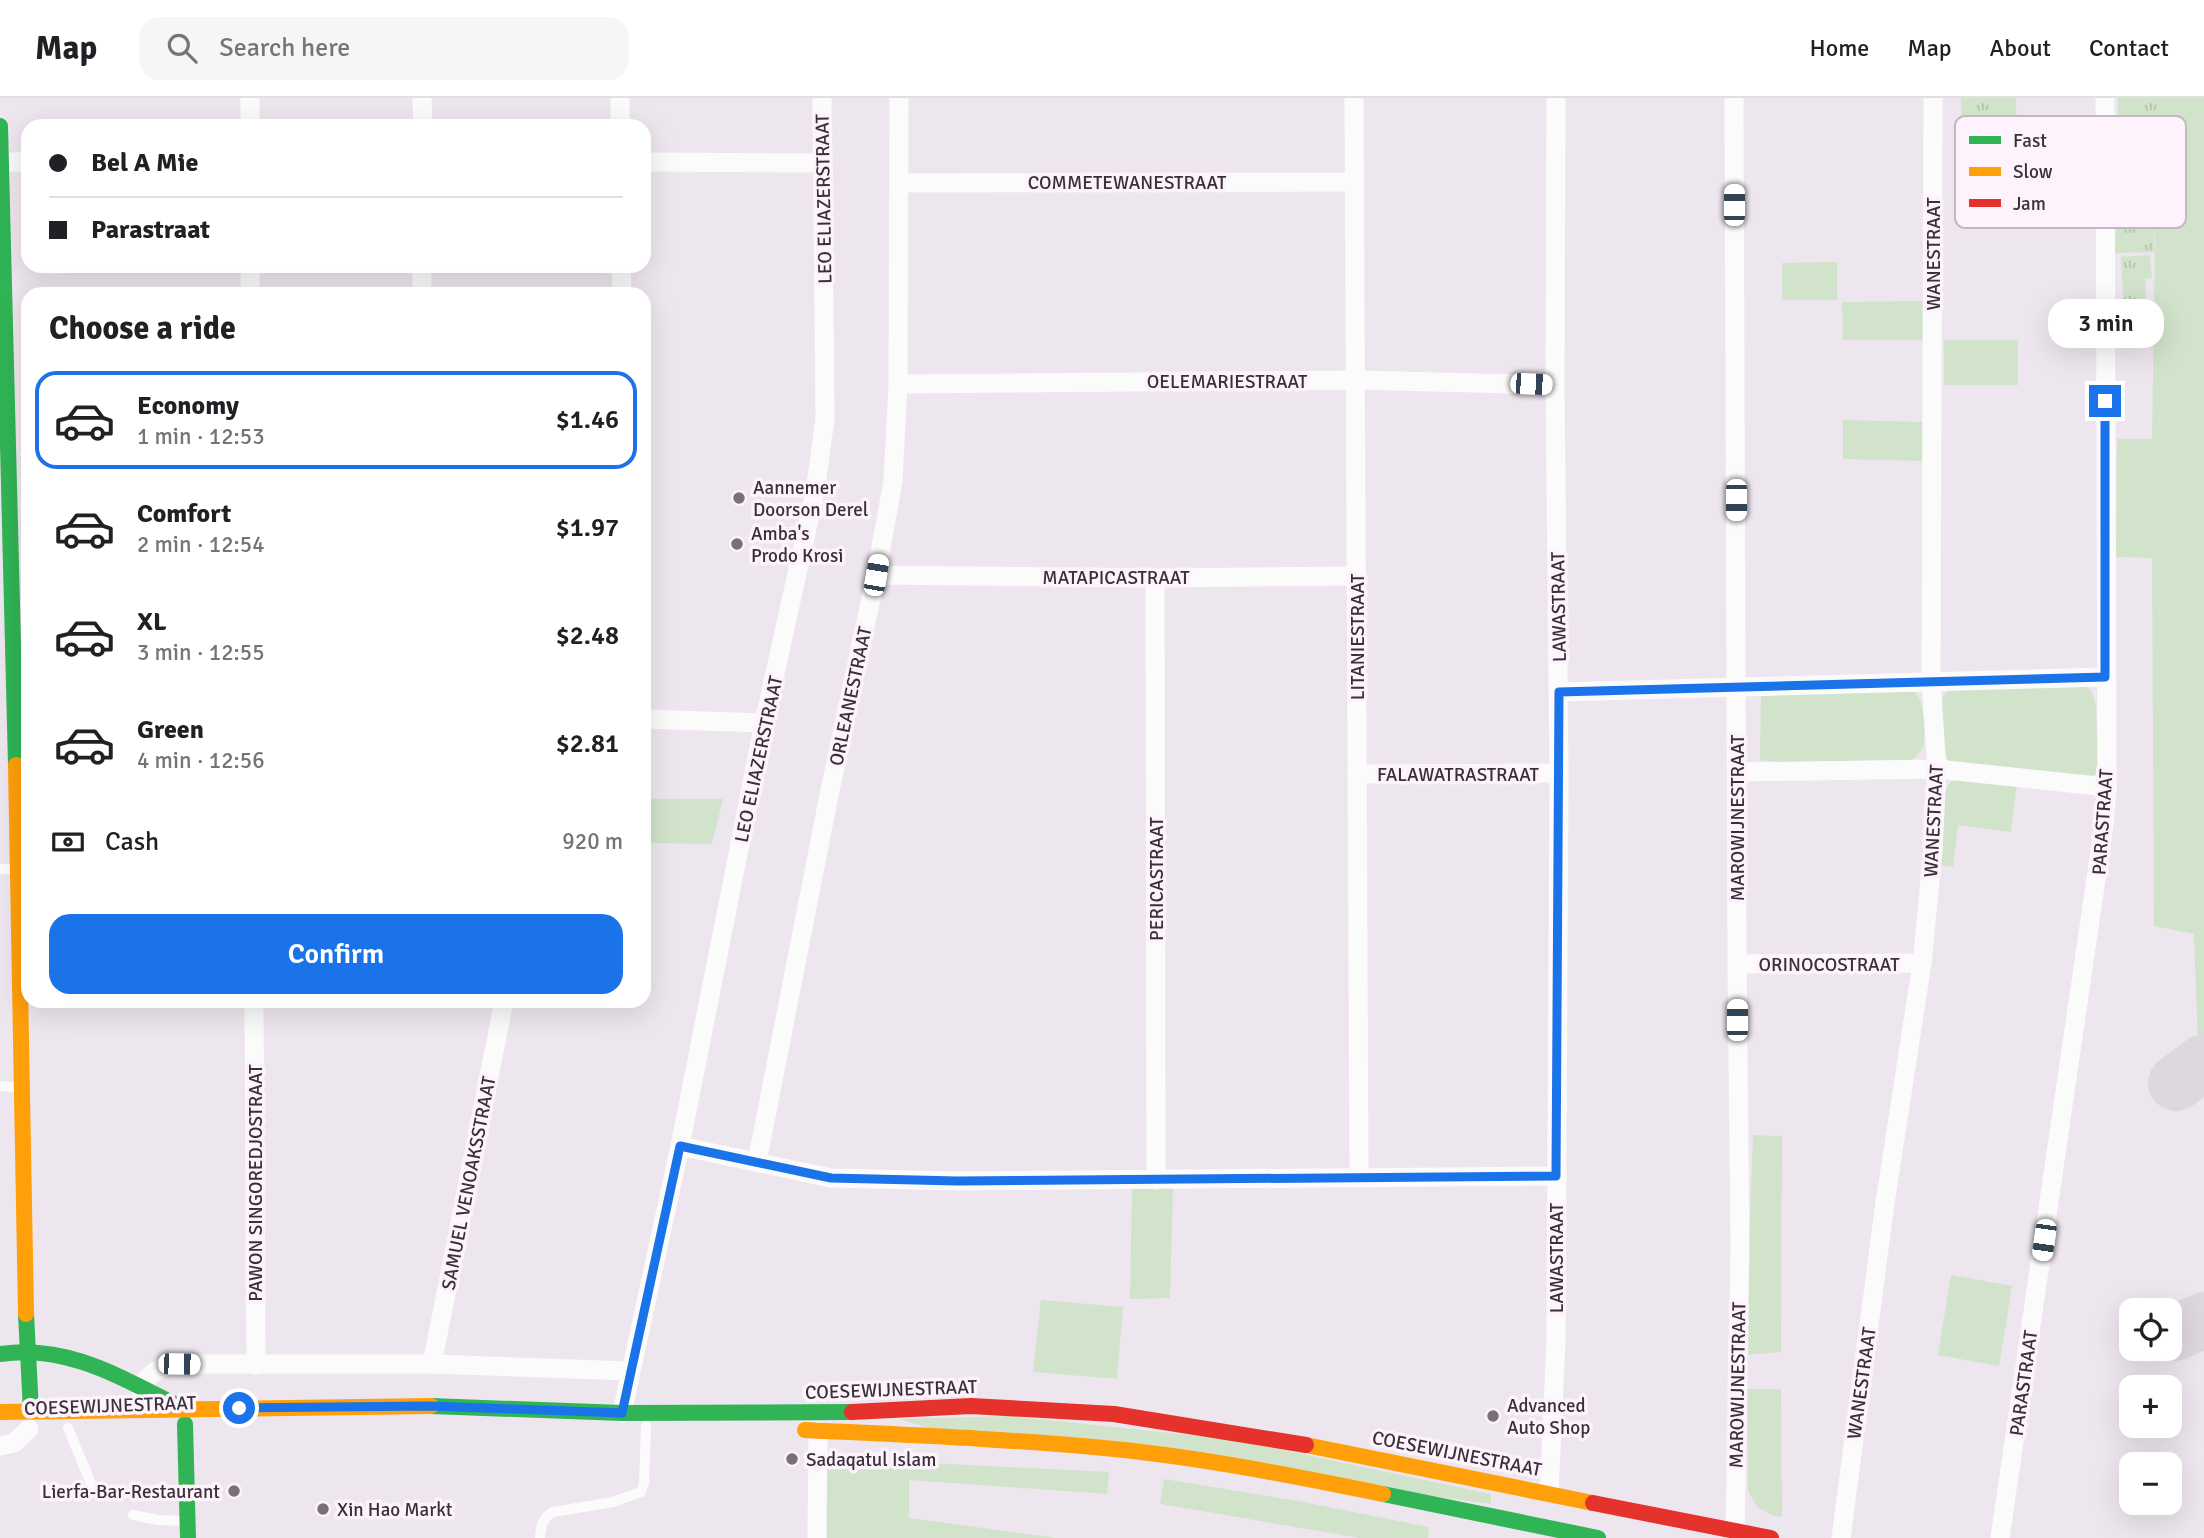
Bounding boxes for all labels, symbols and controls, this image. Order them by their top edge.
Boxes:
search box [139,17,629,80]
text: Map [35,28,97,69]
icon: search [163,29,201,67]
text: Search here [219,32,350,64]
text: Home [1809,33,1869,63]
text: Map [1907,33,1952,63]
text: About [1990,33,2051,63]
text: Contact [2089,33,2169,63]
street label: LEO ELIAZERSTRAAT [811,113,837,284]
legend [1955,116,2186,228]
text: Fast [2013,129,2047,153]
text: Bel A Mie [91,147,198,179]
text: Slow [2013,160,2053,184]
street label: COMMETEWANESTRAAT [1028,171,1227,195]
car [1724,184,1745,226]
text: Jam [2013,192,2046,216]
street label: WANESTRAAT [1922,197,1946,311]
text: Parastraat [91,214,210,246]
callout: 3 min [2047,300,2163,348]
text: Choose a ride [49,309,236,348]
text: 3 min [2078,309,2134,338]
street label: OELEMARIESTRAAT [1147,370,1308,394]
car [1510,373,1553,395]
route end [2089,385,2121,417]
icon: car [53,389,116,452]
text: Economy [137,390,239,422]
text: $1.46 [556,404,619,436]
text: 1 min · 12:53 [137,422,265,451]
place label: Aannemer Doorson Derel [753,476,868,522]
car [1726,479,1747,521]
marker: Aannemer Doorson Derel [731,490,747,506]
icon: car [53,497,116,560]
text: Comfort [137,498,231,530]
text: $1.97 [556,512,619,544]
place label: Amba's Prodo Krosi [751,522,843,568]
text: 2 min · 12:54 [137,530,265,559]
marker: Amba's Prodo Krosi [729,536,745,552]
street label: LAWASTRAAT [1546,551,1572,662]
car [863,552,890,598]
street label: MATAPICASTRAAT [1042,566,1190,590]
street label: LITANIESTRAAT [1346,573,1370,700]
icon: car [53,605,116,668]
text: XL [137,606,167,638]
text: $2.48 [556,620,619,652]
street label: ORLEANESTRAAT [824,624,878,768]
text: 3 min · 12:55 [137,638,265,667]
street label: LEO ELIAZERSTRAAT [730,673,789,845]
icon: car [53,713,116,776]
text: Green [137,714,204,746]
text: $2.81 [556,728,619,760]
street label: MAROWIJNESTRAAT [1726,734,1750,901]
text: 4 min · 12:56 [137,746,265,775]
street label: FALAWATRASTRAAT [1377,763,1540,787]
street label: WANESTRAAT [1919,763,1949,878]
street label: PARASTRAAT [2087,767,2119,876]
street label: PERICASTRAAT [1145,816,1169,941]
icon: cash [49,823,87,861]
text: Cash [105,826,159,858]
text: 920 m [562,827,623,856]
button: Confirm [49,914,623,994]
street label: ORINOCOSTRAAT [1759,953,1900,977]
car [1727,999,1748,1041]
street label: PAWON SINGOREDJOSTRAAT [244,1064,268,1302]
street label: SAMUEL VENOAKSSTRAAT [436,1074,502,1292]
street label: LAWASTRAAT [1545,1202,1569,1313]
car [2031,1218,2058,1262]
map controls [2119,1298,2182,1515]
button: locate [2119,1298,2182,1361]
street label: MAROWIJNESTRAAT [1725,1301,1751,1469]
street label: WANESTRAAT [1842,1325,1882,1441]
street label: PARASTRAAT [2005,1328,2043,1438]
car [158,1353,201,1375]
street label: COESEWIJNESTRAAT [805,1375,978,1405]
button: + [2119,1375,2182,1438]
street label: COESEWIJNESTRAAT [24,1391,197,1421]
route start [223,1392,255,1424]
place label: Advanced Auto Shop [1507,1394,1590,1440]
marker: Advanced Auto Shop [1485,1408,1501,1424]
street label: COESEWIJNESTRAAT [1370,1426,1544,1482]
place label: Sadaqatul Islam [806,1448,936,1472]
marker: Sadaqatul Islam [784,1451,800,1467]
button: − [2119,1452,2182,1515]
place label: Lierfa-Bar-Restaurant [42,1480,220,1504]
marker: Lierfa-Bar-Restaurant [226,1483,242,1499]
place label: Xin Hao Markt [337,1498,453,1522]
marker: Xin Hao Markt [315,1501,331,1517]

